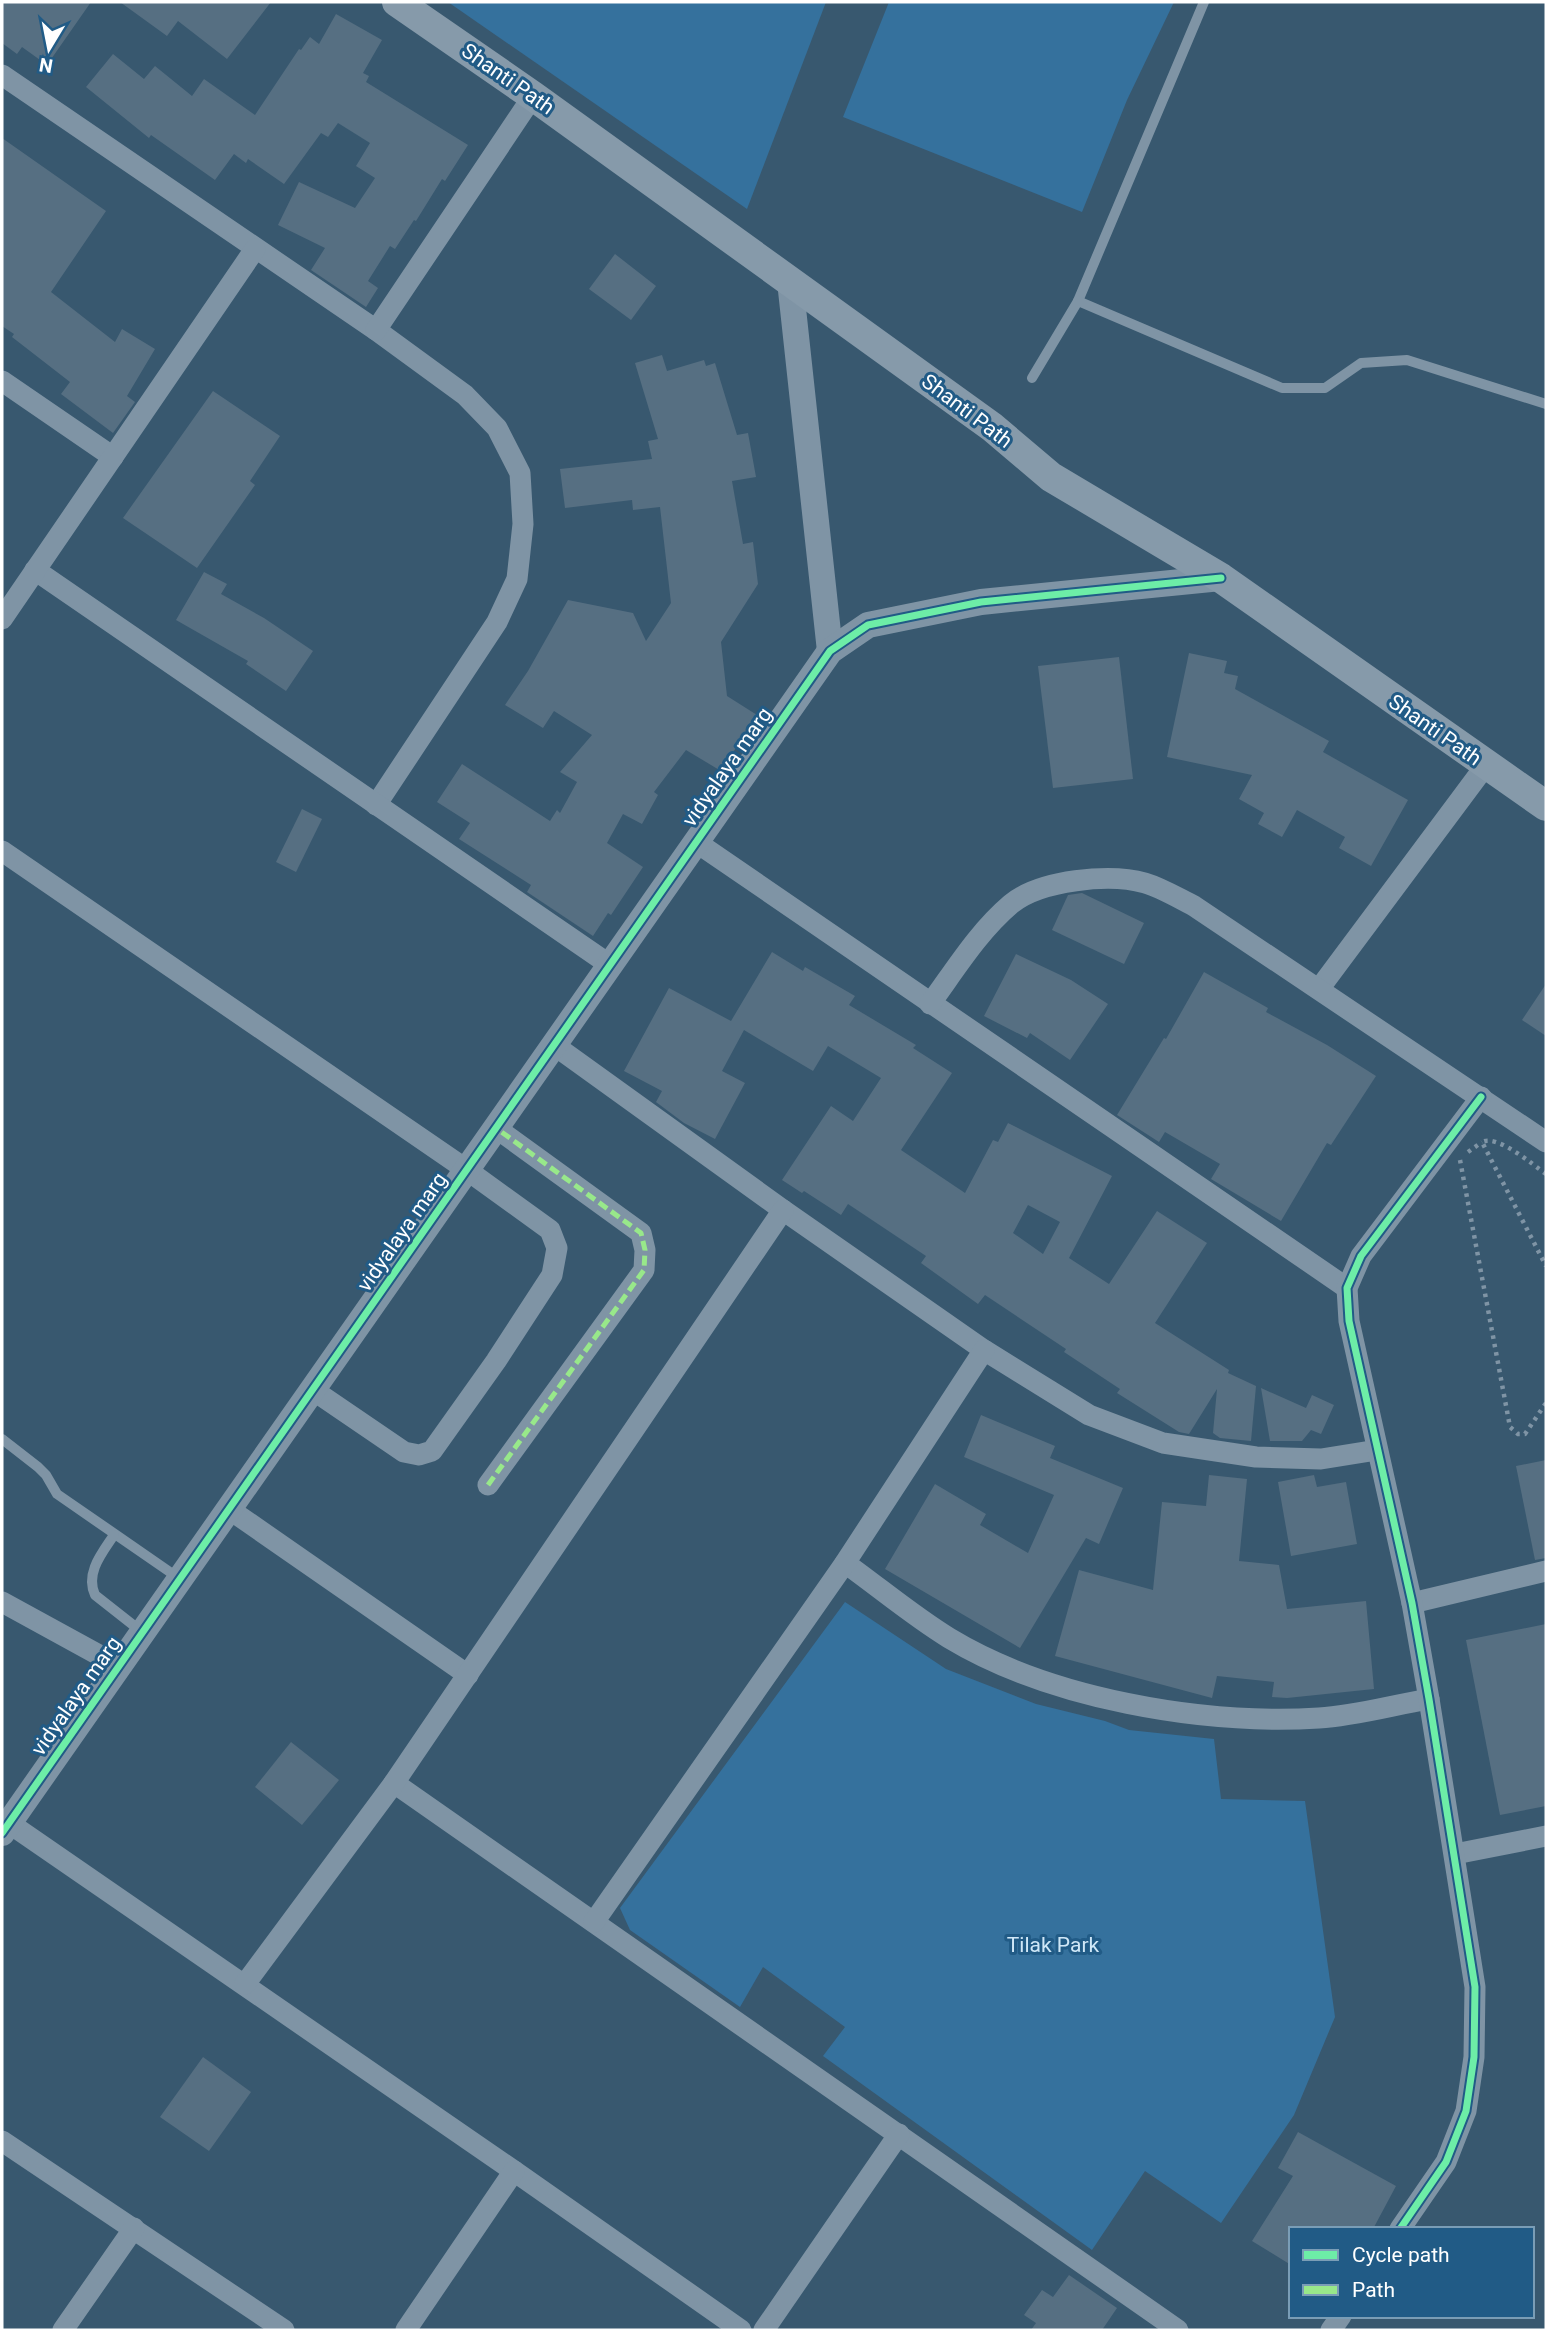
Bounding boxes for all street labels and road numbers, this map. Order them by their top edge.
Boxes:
street label: Shanti Path [457,38,559,120]
street label: Shanti Path [917,369,1017,453]
street label: Shanti Path [1384,689,1486,771]
street label: vidyalaya marg [677,703,777,831]
street label: vidyalaya marg [352,1168,452,1296]
street label: vidyalaya marg [26,1632,126,1760]

